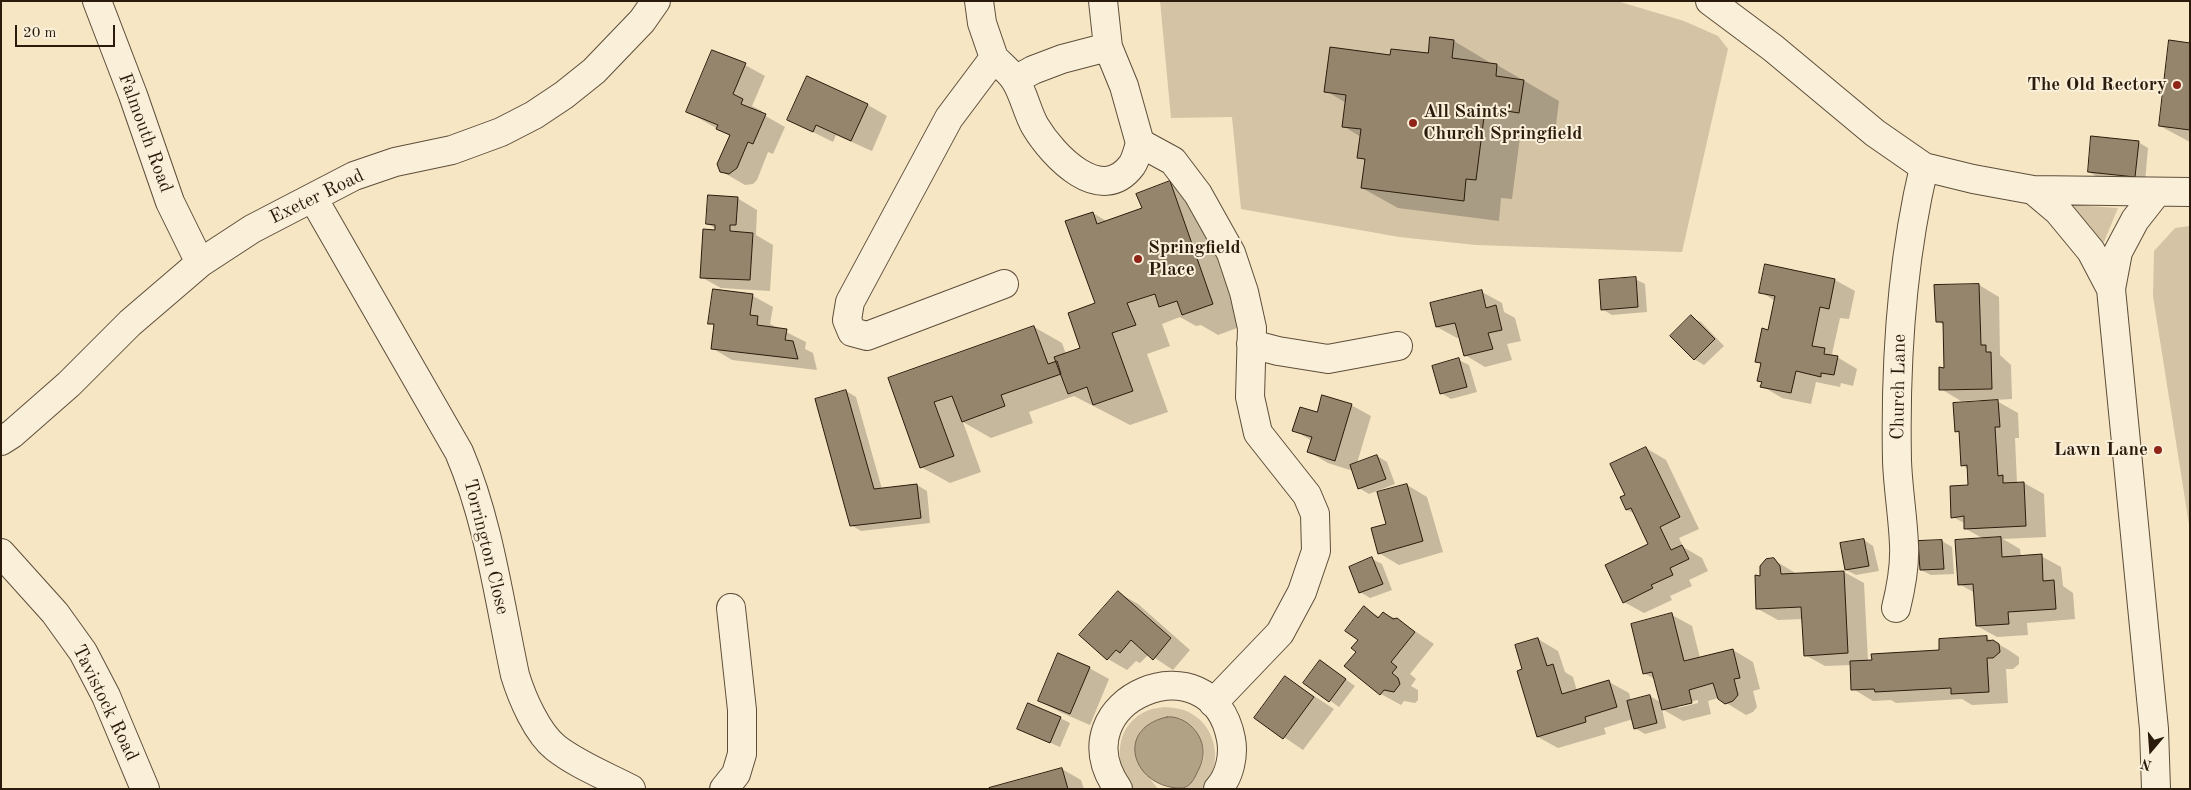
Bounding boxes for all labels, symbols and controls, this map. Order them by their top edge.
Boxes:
scale bar [18,15,118,47]
text: 20 m [23,26,57,41]
street label: Falmouth Road [113,70,177,196]
place label: The Old Rectory [2027,74,2167,96]
marker: The Old Rectory [2171,79,2183,91]
place label: All Saints' Church Springfield [1423,101,1583,145]
marker: All Saints' Church Springfield [1407,117,1419,129]
street label: Exeter Road [266,164,368,230]
place label: Springfield Place [1148,237,1241,281]
marker: Springfield Place [1132,253,1144,265]
street label: Church Lane [1887,334,1911,440]
place label: Lawn Lane [2054,439,2148,461]
marker: Lawn Lane [2152,444,2164,456]
street label: Torrington Close [458,477,514,617]
street label: Tavistock Road [67,641,143,765]
north arrow [2126,725,2176,775]
text: N [2139,756,2154,773]

